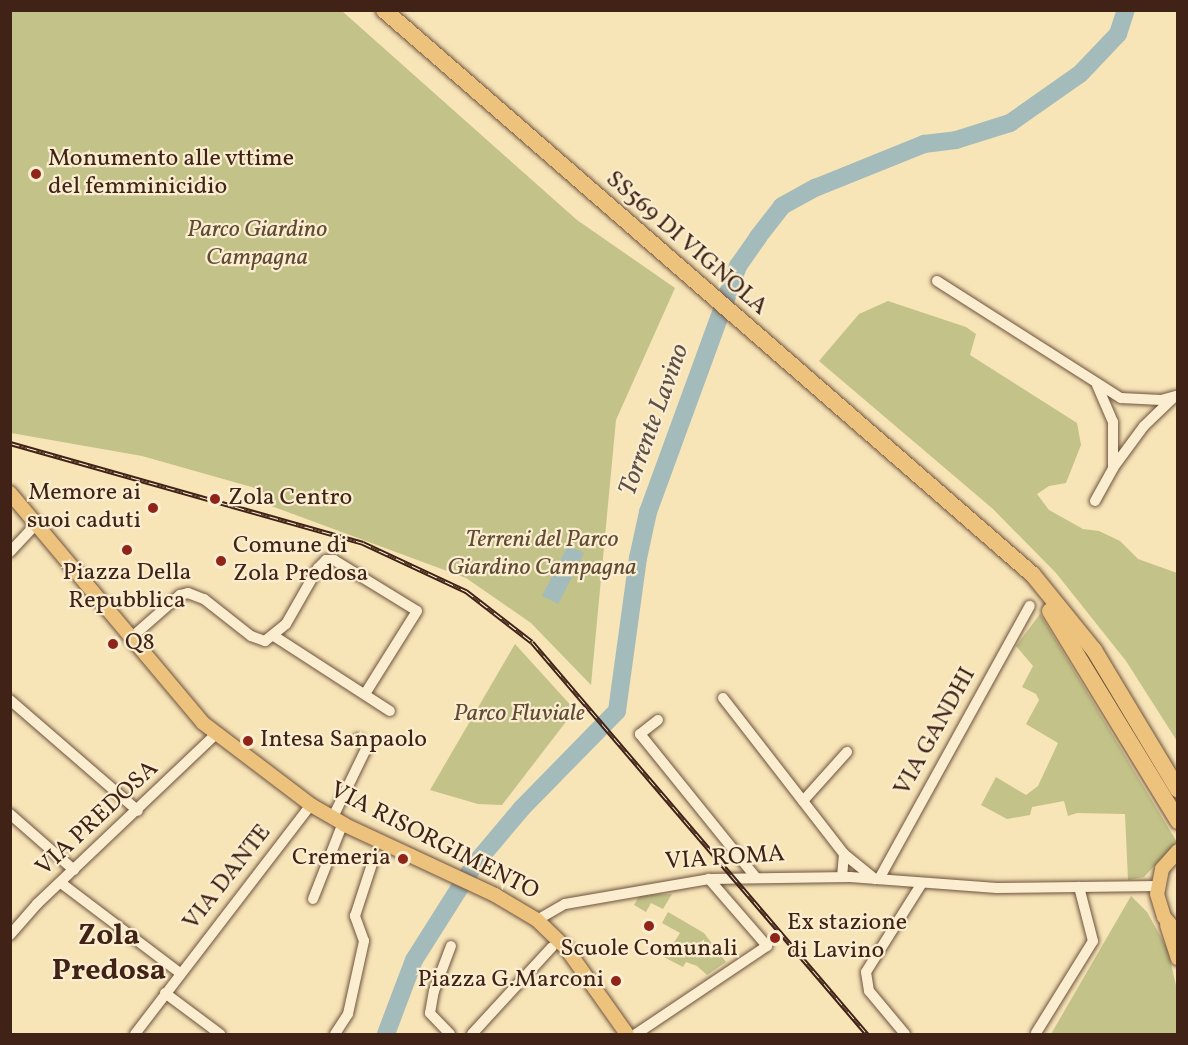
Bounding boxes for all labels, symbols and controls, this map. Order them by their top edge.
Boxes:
place label: Monumento alle vttime del femminicidio [48,146,295,202]
street label: SS569 DI VIGNOLA [599,165,773,323]
marker: Monumento alle vttime del femminicidio [29,167,43,181]
park label: Parco Giardino Campagna [187,217,327,273]
water label: Torrente Lavino [613,340,697,500]
place label: Memore ai suoi caduti [27,480,141,536]
place label: Zola Centro [228,485,352,513]
marker: Zola Centro [206,490,224,508]
marker: Memore ai suoi caduti [146,501,160,515]
park label: Terreni del Parco Giardino Campagna [447,527,637,583]
place label: Comune di Zola Predosa [233,533,369,589]
marker: Piazza Della Repubblica [120,543,134,557]
marker: Comune di Zola Predosa [214,554,228,568]
place label: Piazza Della Repubblica [62,560,192,616]
place label: Q8 [125,630,155,658]
marker: Q8 [106,637,120,651]
street label: VIA GANDHI [889,663,983,801]
park label: Parco Fluviale [453,701,585,729]
place label: Intesa Sanpaolo [260,727,427,755]
marker: Intesa Sanpaolo [241,734,255,748]
street label: VIA PREDOSA [31,755,165,883]
street label: VIA RISORGIMENTO [325,777,543,907]
street label: VIA DANTE [178,819,278,937]
street label: VIA ROMA [664,840,786,878]
place label: Cremeria [292,845,391,873]
marker: Cremeria [396,852,410,866]
place label: Ex stazione di Lavino [787,910,907,966]
district label: Zola Predosa [52,918,166,988]
marker: Scuole Comunali [642,919,656,933]
marker: Ex stazione di Lavino [768,931,782,945]
place label: Scuole Comunali [560,936,738,964]
place label: Piazza G.Marconi [417,967,604,995]
marker: Piazza G.Marconi [609,974,623,988]

